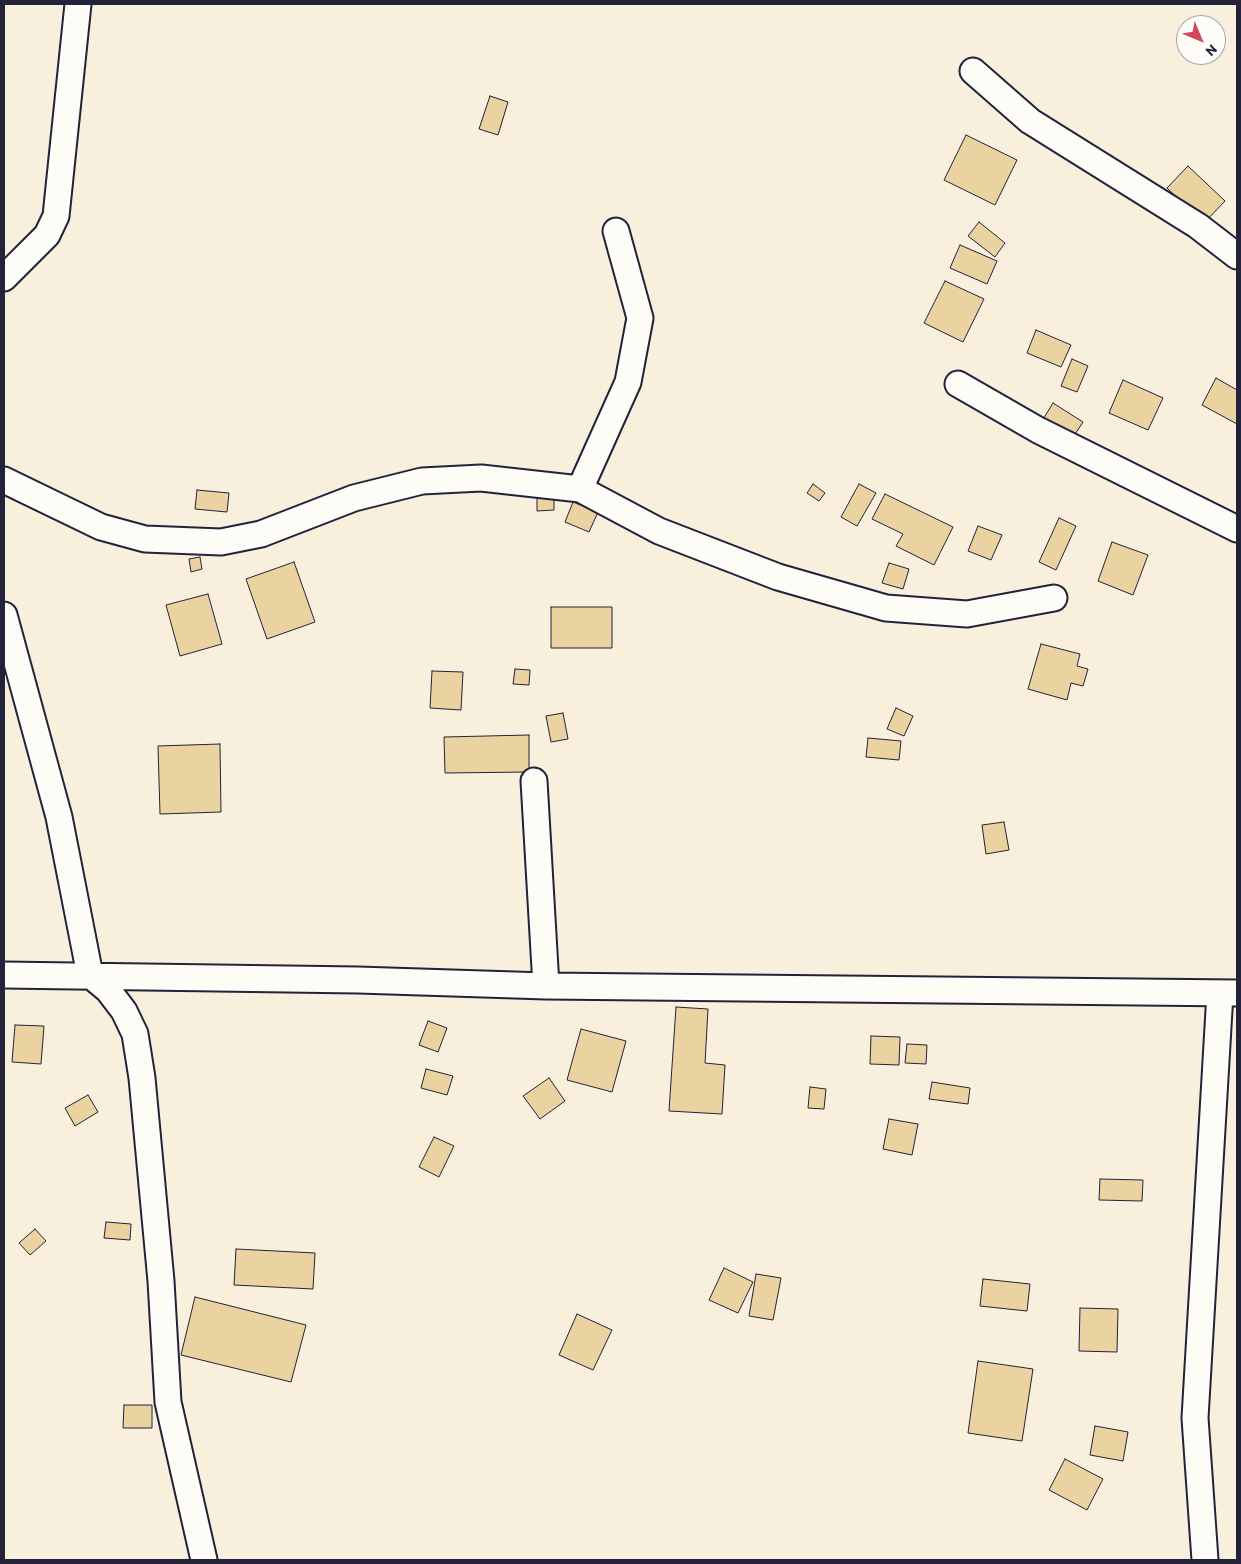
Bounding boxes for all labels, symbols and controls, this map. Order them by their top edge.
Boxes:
north arrow [1176,15,1226,65]
text: N [1202,41,1221,60]

